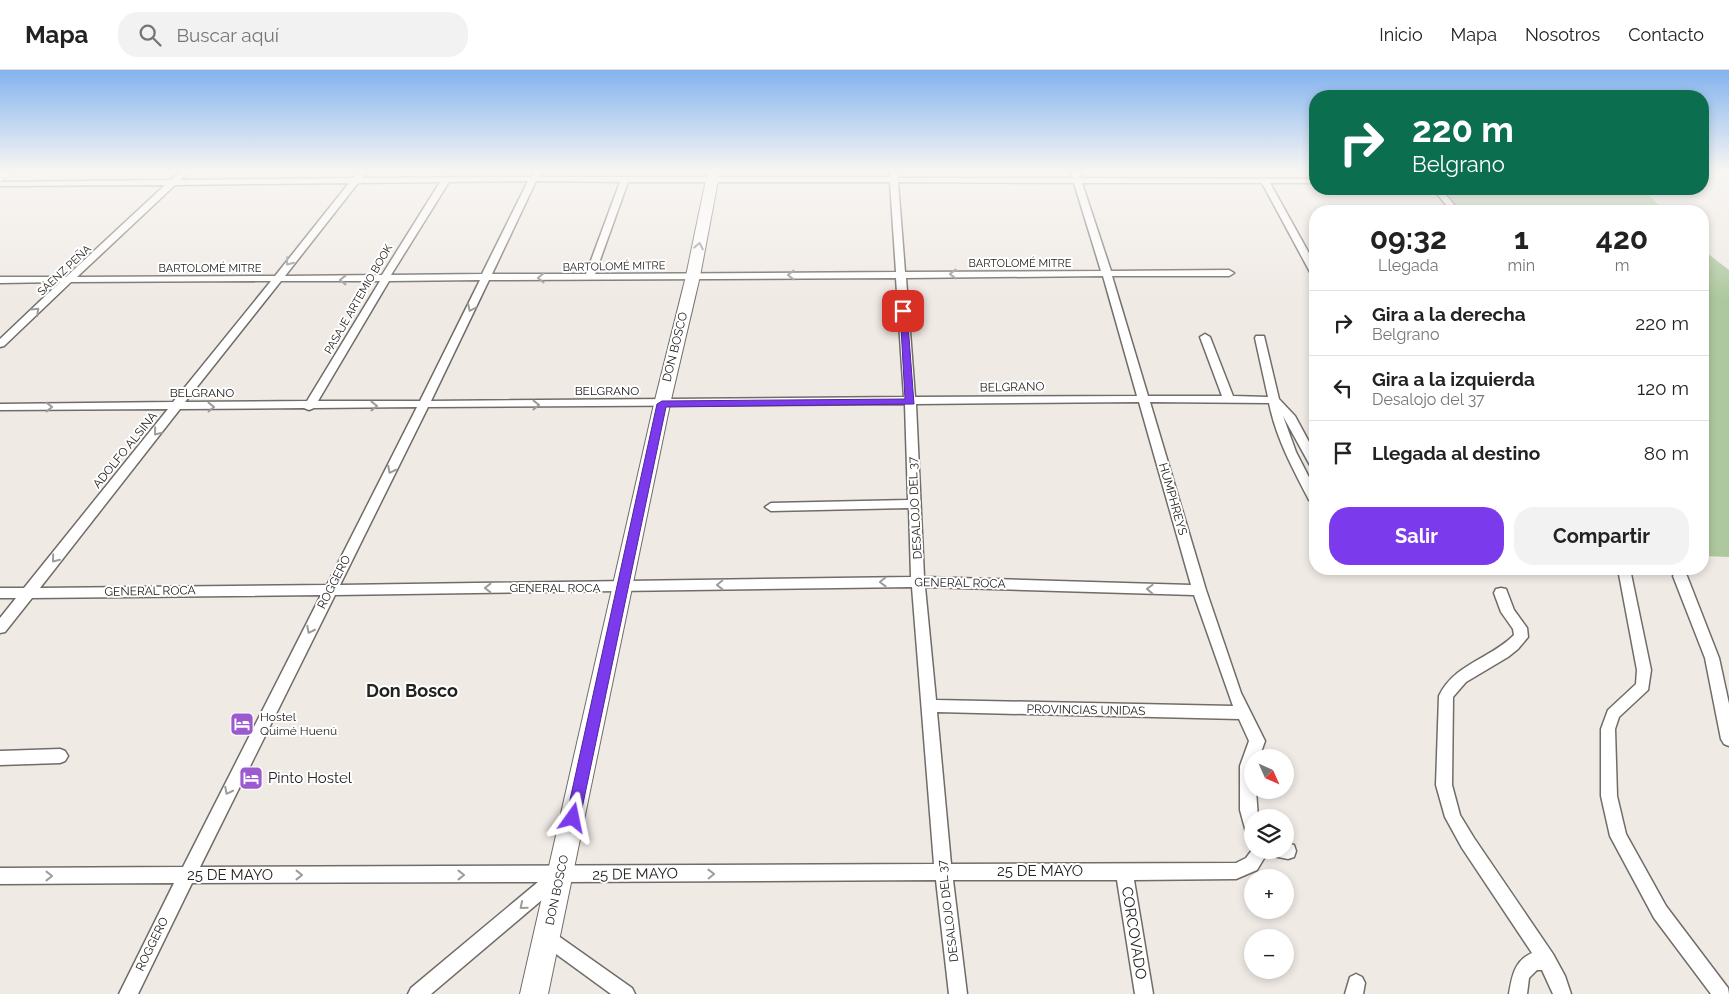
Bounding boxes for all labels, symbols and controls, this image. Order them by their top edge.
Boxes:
search box [118,12,468,57]
text: Mapa [25,20,88,49]
icon: search [136,21,164,49]
text: Buscar aquí [176,24,279,46]
text: Inicio [1379,24,1423,45]
text: Mapa [1451,24,1497,45]
text: Nosotros [1525,24,1600,45]
text: Contacto [1628,24,1704,45]
text: 220 m [1412,109,1514,150]
icon: right [1329,110,1394,175]
text: Belgrano [1412,151,1505,177]
text: 09:32 [1370,221,1447,256]
text: 1 [1514,221,1529,256]
text: 420 [1596,221,1648,256]
street label: SÁENZ PEÑA [34,241,94,298]
street label: PASAJE ARTEMIO BOOK [322,241,396,356]
one-way arrow [693,241,703,250]
one-way arrow [286,256,294,265]
street label: BARTOLOMÉ MITRE [969,256,1072,270]
text: Llegada [1378,256,1438,275]
text: min [1508,256,1535,275]
text: m [1615,256,1629,275]
street label: BARTOLOMÉ MITRE [562,258,666,274]
street label: BARTOLOMÉ MITRE [159,261,262,275]
one-way arrow [949,269,957,279]
one-way arrow [787,270,794,280]
one-way arrow [537,273,544,283]
one-way arrow [339,274,347,285]
pin [882,290,924,332]
icon: arrive [889,297,917,325]
one-way arrow [467,303,477,312]
text: Gira a la derecha [1372,303,1526,325]
one-way arrow [30,308,39,317]
icon: right [1329,309,1357,337]
street label: DON BOSCO [660,311,690,383]
text: 220 m [1635,312,1689,334]
text: Belgrano [1372,325,1439,344]
text: Gira a la izquierda [1372,368,1535,390]
icon: left [1329,374,1357,402]
text: 120 m [1637,377,1689,399]
street label: BELGRANO [980,379,1044,395]
street label: BELGRANO [575,384,639,398]
street label: BELGRANO [170,386,234,400]
text: Desalojo del 37 [1372,390,1485,409]
one-way arrow [532,400,540,410]
one-way arrow [370,401,378,411]
one-way arrow [45,402,53,412]
one-way arrow [208,402,215,412]
street label: ADOLFO ALSINA [90,409,160,491]
one-way arrow [155,426,163,435]
icon: arrive [1329,439,1357,467]
text: Llegada al destino [1372,442,1540,464]
text: 80 m [1644,442,1689,464]
street label: DESALOJO DEL 37 [905,456,925,560]
street label: HUMPHREYS [1156,461,1190,537]
one-way arrow [387,464,397,473]
button: Salir [1329,507,1504,565]
button: Compartir [1514,507,1689,565]
one-way arrow [52,553,61,562]
street label: ROGGERO [315,553,353,611]
street label: GENERAL ROCA [914,575,1006,591]
one-way arrow [879,577,886,587]
one-way arrow [716,580,724,591]
street label: GENERAL ROCA [509,581,601,595]
street label: GENERAL ROCA [104,583,196,599]
one-way arrow [484,583,492,593]
one-way arrow [1146,583,1154,594]
one-way arrow [306,625,316,634]
district label: Don Bosco [366,680,458,701]
street label: PROVINCIAS UNIDAS [1026,702,1146,718]
place label: Hostel Quimé Huenú [260,710,337,738]
hotel icon: Hostel Quimé Huenú [229,711,255,737]
north arrow [1244,749,1294,799]
map controls [1244,749,1294,979]
hotel icon: Pinto Hostel [238,765,264,791]
place label: Pinto Hostel [268,769,353,787]
one-way arrow [224,786,235,795]
position arrow [546,791,598,843]
button: layers [1244,809,1294,859]
street label: DON BOSCO [543,854,571,926]
street label: DESALOJO DEL 37 [935,859,961,963]
street label: 25 DE MAYO [997,862,1083,880]
street label: 25 DE MAYO [592,864,678,884]
street label: 25 DE MAYO [187,866,273,884]
one-way arrow [707,868,715,879]
button: + [1244,869,1294,919]
one-way arrow [295,870,303,880]
one-way arrow [458,870,465,880]
one-way arrow [45,871,53,881]
street label: CORCOVADO [1118,885,1150,981]
one-way arrow [519,901,528,910]
street label: ROGGERO [133,915,171,973]
button: − [1244,929,1294,979]

